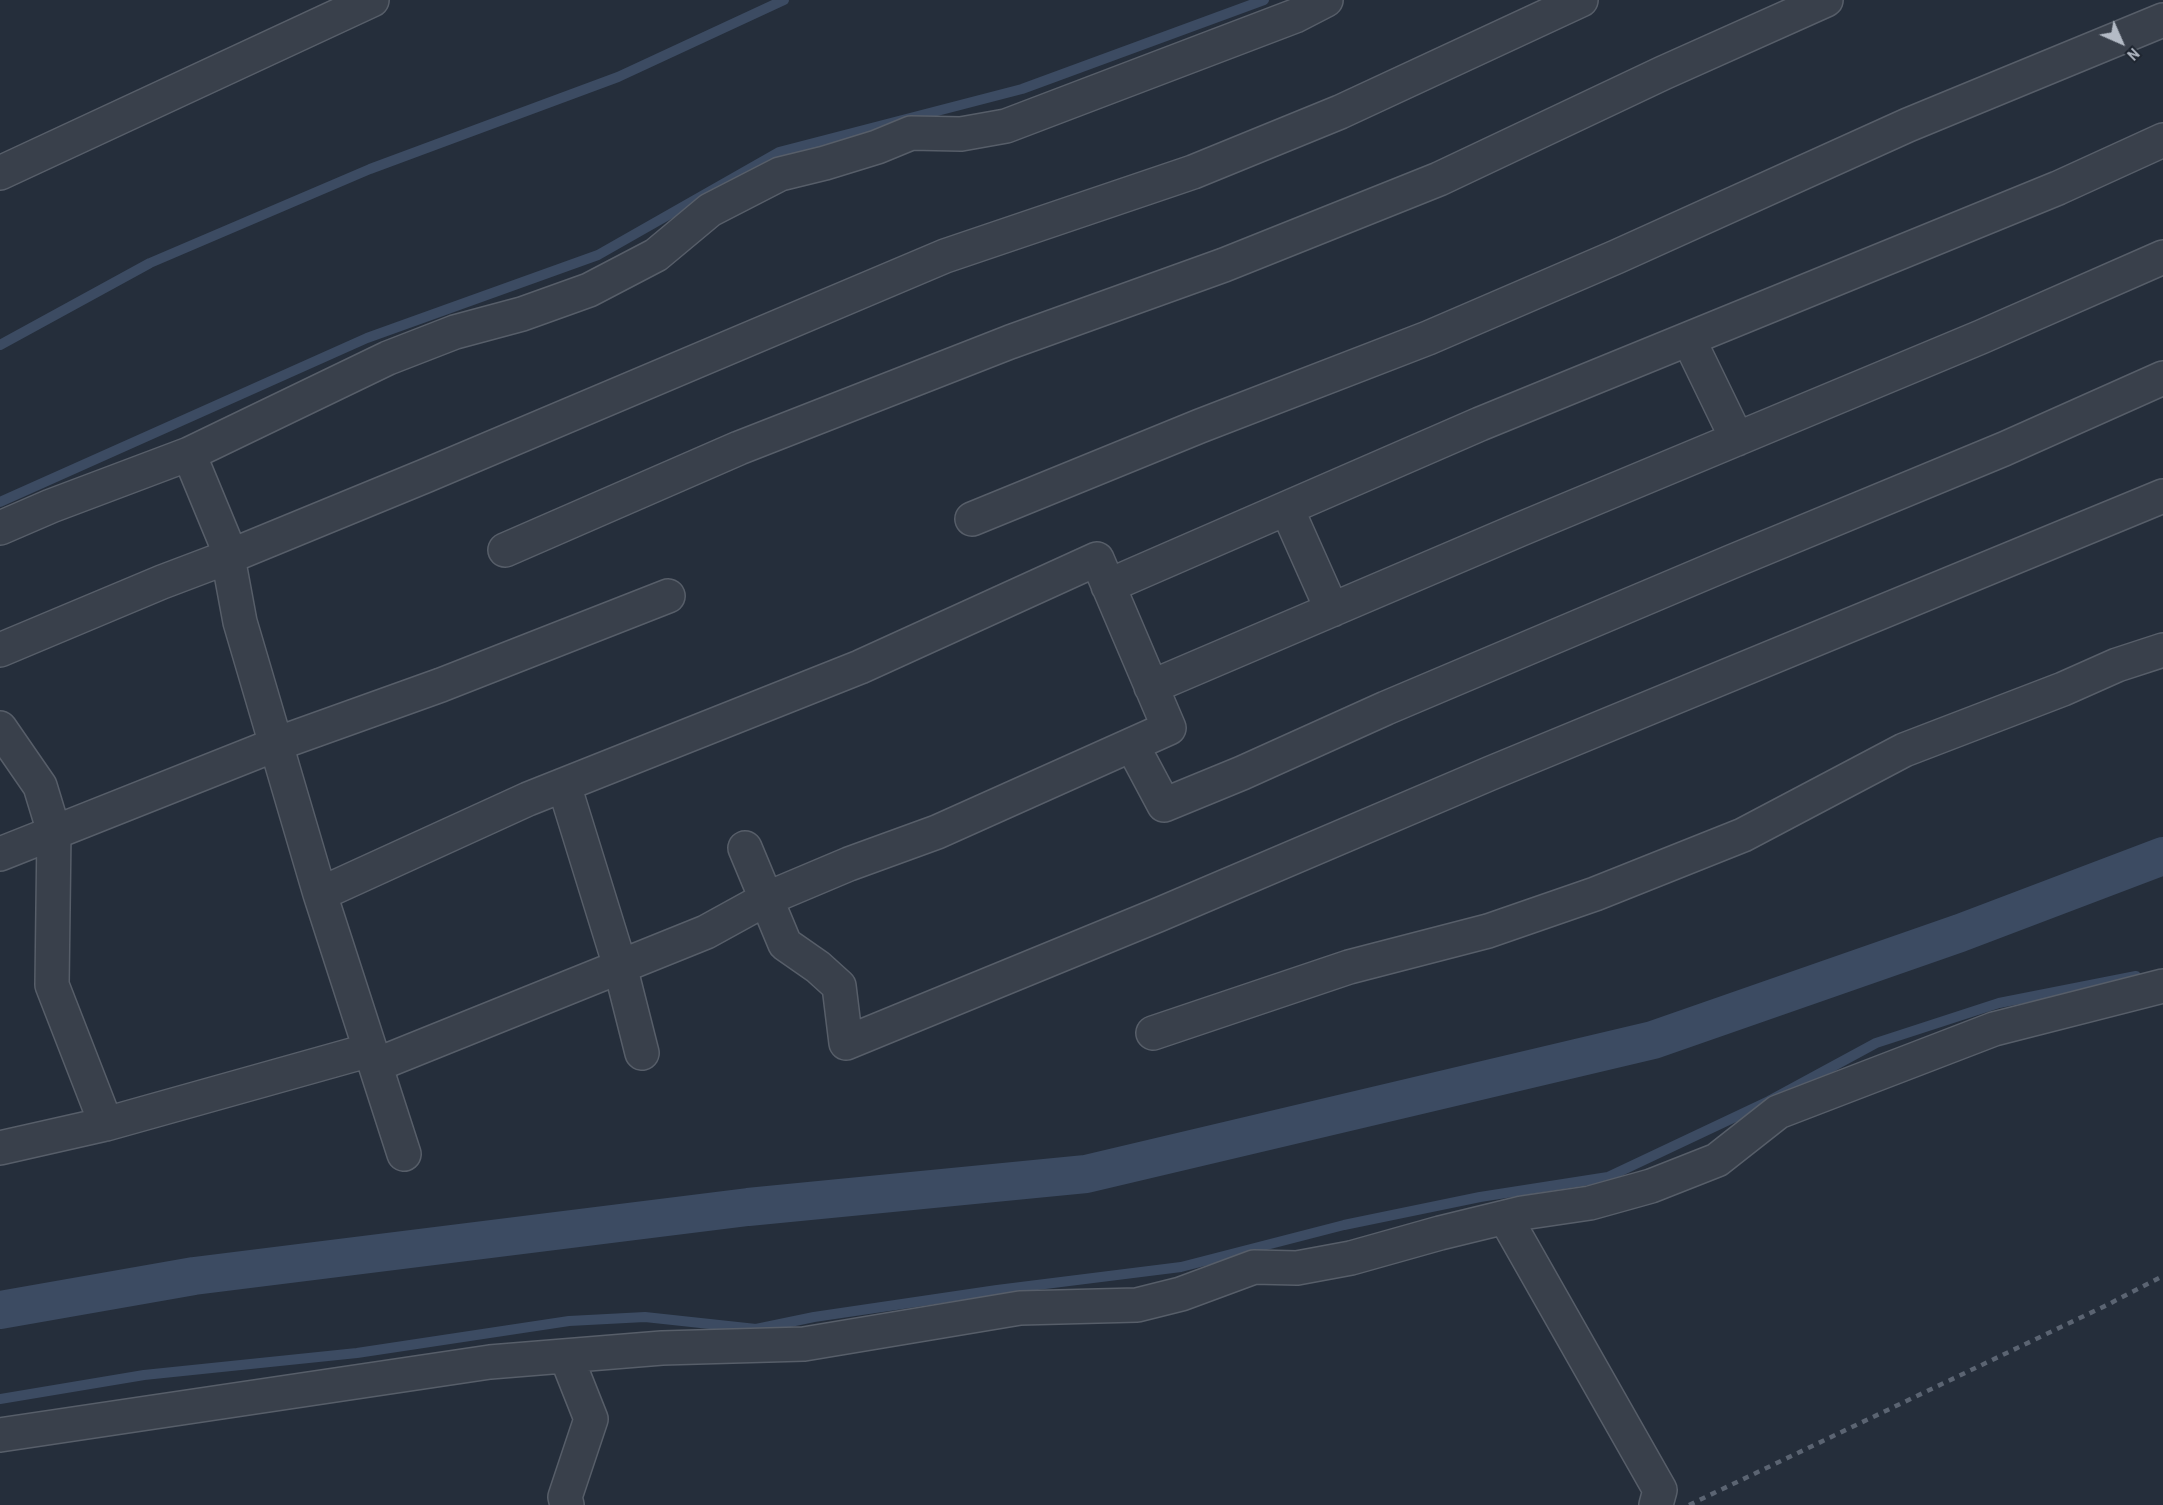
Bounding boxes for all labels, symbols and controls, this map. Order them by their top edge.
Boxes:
north arrow [2091,12,2151,72]
text: N [2123,44,2145,66]

